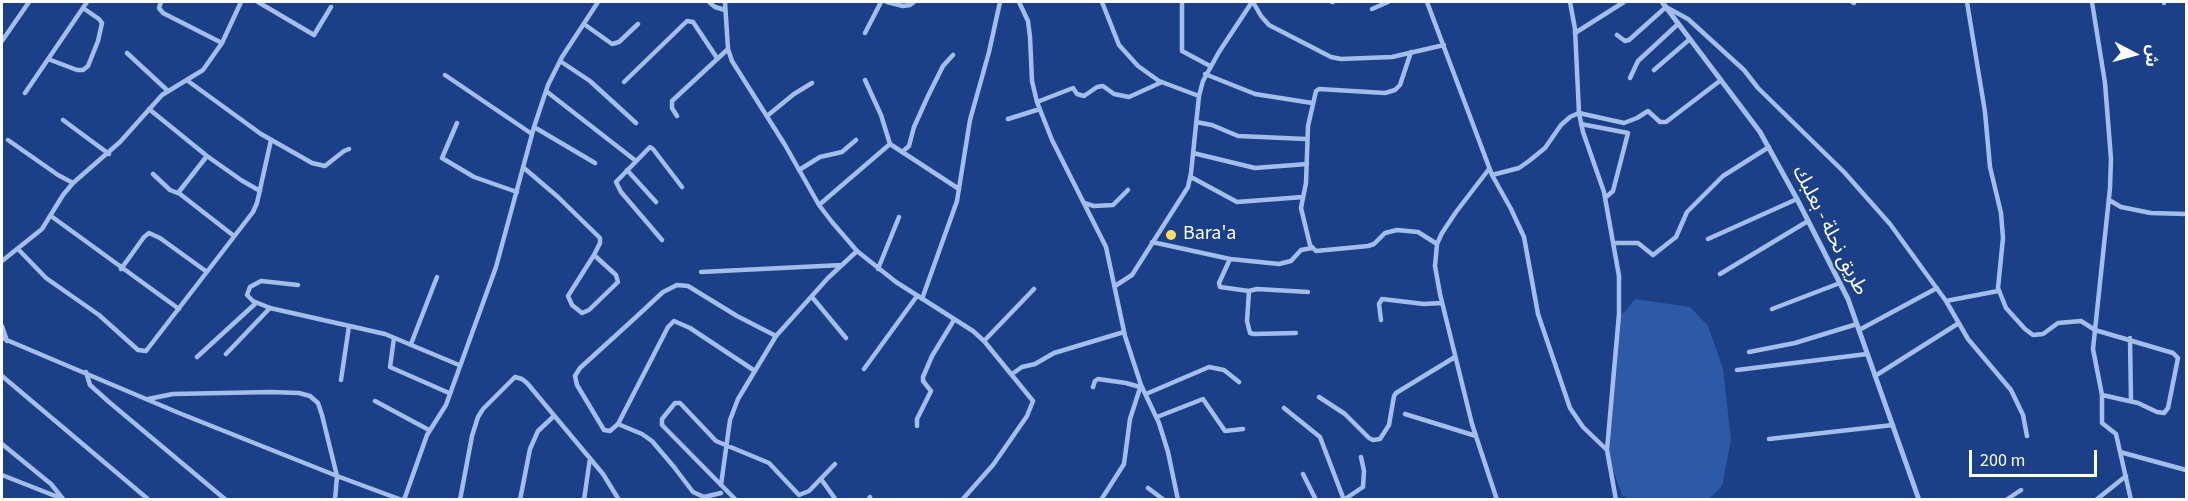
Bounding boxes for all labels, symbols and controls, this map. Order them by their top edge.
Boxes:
north arrow [2104,24,2164,84]
text: ش [2140,44,2164,68]
street label: طريق نحلة - بعلبك [1786,162,1872,300]
place label: Bara'a [1183,223,1236,247]
marker: Bara'a [1164,228,1178,242]
scale bar [1972,438,2100,476]
text: 200 m [1980,448,2025,473]

